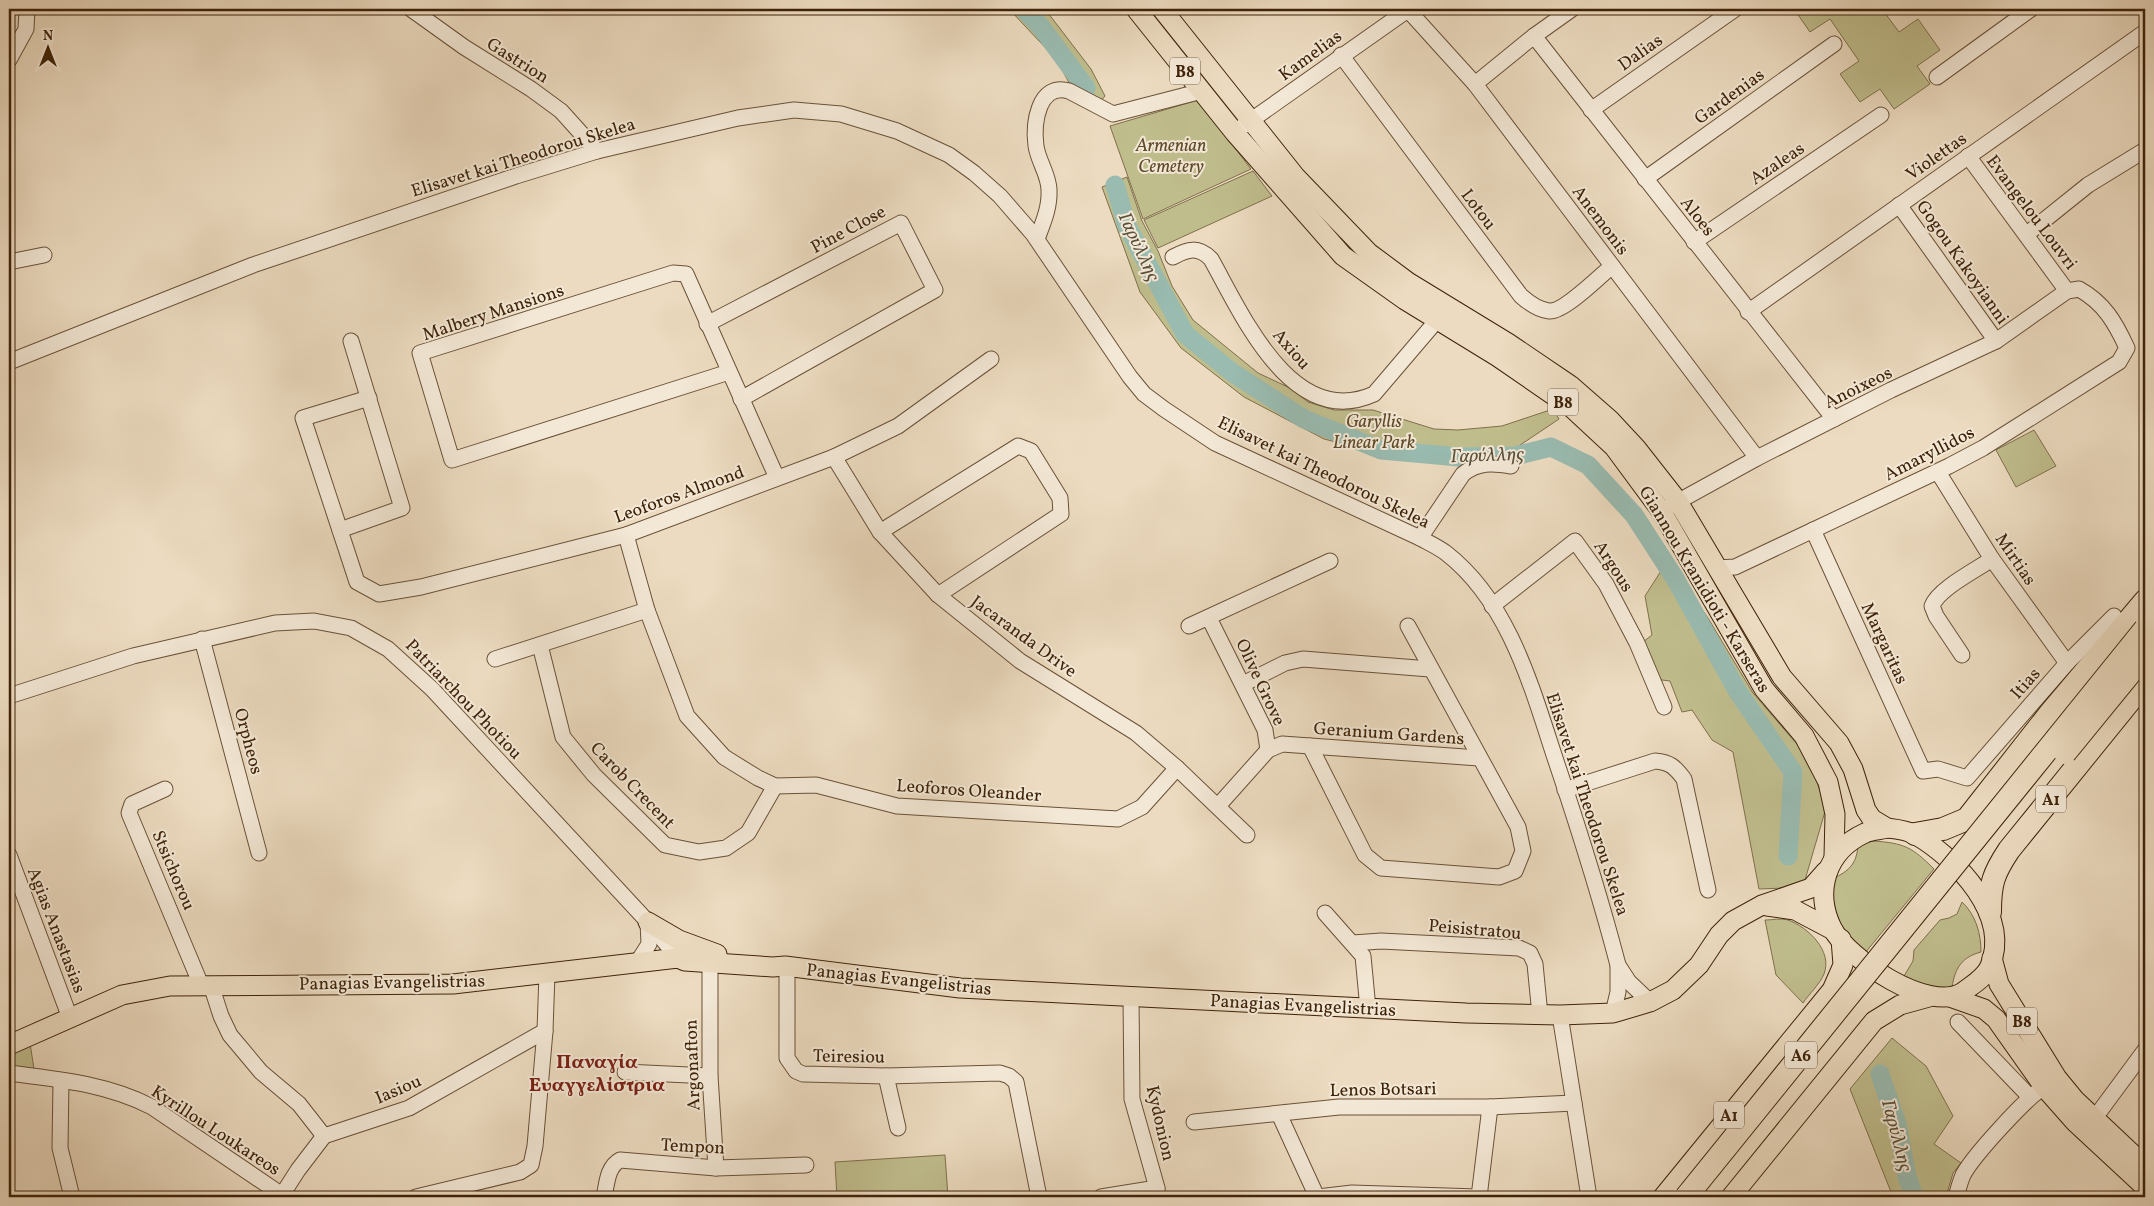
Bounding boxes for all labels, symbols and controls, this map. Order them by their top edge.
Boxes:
north arrow [22,22,72,72]
street label: Kamelias [1274,25,1348,88]
text: N [43,27,53,46]
street label: Dalias [1613,29,1668,78]
street label: Gastrion [481,32,553,90]
road number: B8 [1170,58,1200,84]
street label: Gardenias [1690,63,1770,131]
street label: Elisavet kai Theodorou Skelea [408,112,639,204]
street label: Violettas [1901,127,1972,187]
park label: Armenian Cemetery [1135,134,1206,180]
street label: Azaleas [1745,137,1810,192]
street label: Evangelou Louvri [1979,150,2082,276]
street label: Anemonis [1565,181,1634,261]
street label: Lotou [1454,184,1501,236]
street label: Aloes [1673,192,1720,242]
street label: Gogou Kakoyianni [1910,196,2014,330]
street label: Pine Close [807,200,891,261]
water label: Γαρύλλης [1111,208,1166,286]
street label: Malbery Mansions [419,279,567,348]
street label: Axiou [1266,324,1316,376]
street label: Anoixeos [1820,361,1897,416]
road number: B8 [1548,388,1578,416]
park label: Garyllis Linear Park [1333,410,1415,456]
street label: Elisavet kai Theodorou Skelea [1213,411,1434,536]
street label: Amaryllidos [1880,421,1979,488]
water label: Γαρύλλης [1450,442,1525,470]
street label: Leoforos Almond [611,460,748,531]
street label: Giannou Kranidioti - Karseras [1632,482,1776,698]
street label: Mirtias [1988,529,2041,591]
street label: Argous [1587,536,1639,597]
street label: Jacaranda Drive [965,590,1081,684]
street label: Margaritas [1854,599,1913,689]
street label: Patriarchou Photiou [399,634,527,766]
street label: Olive Grove [1229,635,1291,730]
street label: Itias [2005,663,2047,705]
street label: Elisavet kai Theodorou Skelea [1539,690,1635,919]
street label: Orpheos [227,706,268,777]
street label: Geranium Gardens [1313,717,1465,752]
street label: Carob Crecent [584,737,680,835]
street label: Leoforos Oleander [896,774,1043,809]
road number: A1 [2036,786,2066,812]
street label: Stsichorou [145,827,201,914]
street label: Agias Anastasias [20,864,91,997]
street label: Peisistratou [1427,914,1522,947]
street label: Panagias Evangelistrias [805,958,993,1003]
street label: Panagias Evangelistrias [299,969,485,998]
street label: Panagias Evangelistrias [1209,989,1397,1024]
road number: B8 [2007,1008,2037,1034]
street label: Argonafton [679,1019,708,1111]
road number: A6 [1785,1042,1817,1068]
street label: Teiresiou [813,1044,885,1071]
district label: Παναγία Ευαγγελίστρια [529,1049,665,1100]
street label: Iasiou [372,1069,426,1111]
street label: Lenos Botsari [1329,1077,1437,1104]
street label: Kyrillou Loukareos [146,1080,285,1182]
street label: Kydonion [1139,1083,1180,1164]
water label: Γαρύλλης [1874,1097,1918,1175]
road number: A1 [1714,1102,1744,1128]
street label: Tempon [660,1133,726,1162]

